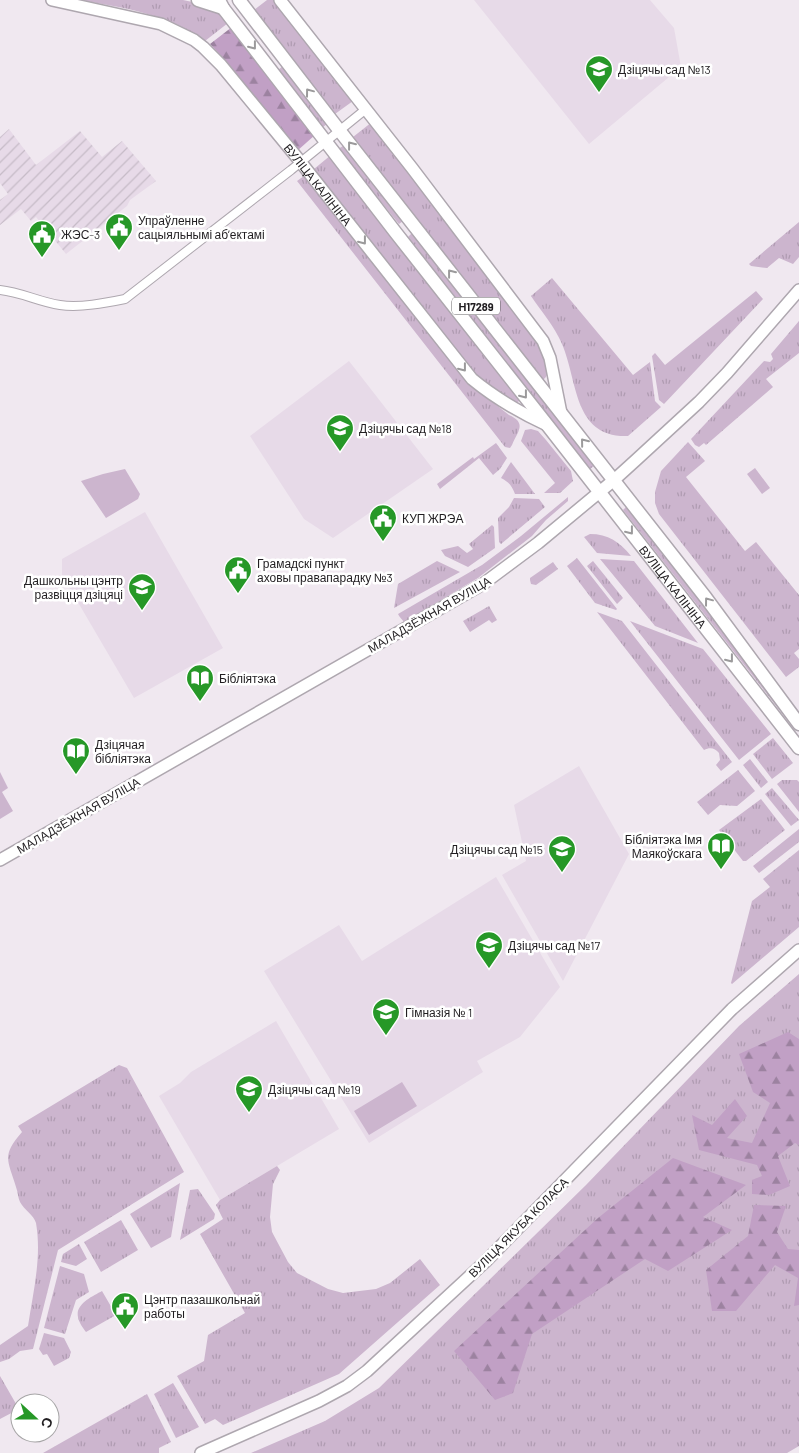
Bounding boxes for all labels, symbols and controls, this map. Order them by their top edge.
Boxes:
one-way arrow [247,40,256,50]
school or university icon: Дзіцячы сад №13 [584,54,614,93]
place label: Дзіцячы сад №13 [618,62,711,77]
one-way arrow [306,88,315,98]
street label: ВУЛІЦА КАЛІНІНА [281,141,355,228]
one-way arrow [347,142,356,151]
public building icon: Упраўленне сацыяльнымі абʼектамі [104,212,134,251]
place label: Упраўленне сацыяльнымі абʼектамі [138,213,265,242]
public building icon: ЖЭС-3 [27,219,57,258]
place label: ЖЭС-3 [61,227,100,241]
one-way arrow [357,235,365,244]
one-way arrow [448,270,456,279]
road number: Н17289 [452,298,500,314]
one-way arrow [458,363,467,372]
one-way arrow [518,389,527,398]
school or university icon: Дзіцячы сад №18 [325,413,355,452]
place label: Дзіцячы сад №18 [359,421,452,436]
one-way arrow [581,439,589,448]
public building icon: КУП ЖРЭА [368,503,398,542]
place label: КУП ЖРЭА [402,511,464,525]
one-way arrow [624,525,632,534]
street label: ВУЛІЦА КАЛІНІНА [637,543,710,631]
public building icon: Грамадскі пункт аховы правапарадку №3 [223,555,253,594]
place label: Грамадскі пункт аховы правапарадку №3 [257,556,393,585]
school or university icon: Дашкольны цэнтр развіцця дзіцяці [127,572,157,611]
place label: Дашкольны цэнтр развіцця дзіцяці [24,573,123,602]
street label: МАЛАДЗЁЖНАЯ ВУЛІЦА [365,573,493,656]
one-way arrow [705,598,713,607]
one-way arrow [724,653,732,662]
library icon: Бібліятэка [185,663,215,702]
place label: Бібліятэка [219,671,276,685]
library icon: Дзіцячая бібліятэка [61,736,91,775]
place label: Дзіцячая бібліятэка [95,737,151,765]
street label: МАЛАДЗЁЖНАЯ ВУЛІЦА [14,774,142,857]
library icon: Бібліятэка Імя Маякоўскага [706,831,736,870]
place label: Бібліятэка Імя Маякоўскага [625,832,702,861]
school or university icon: Дзіцячы сад №15 [547,834,577,873]
place label: Дзіцячы сад №15 [450,842,543,857]
school or university icon: Дзіцячы сад №17 [474,930,504,969]
place label: Дзіцячы сад №17 [508,938,600,953]
school or university icon: Гімназія № 1 [371,997,401,1036]
place label: Гімназія № 1 [405,1005,472,1019]
school or university icon: Дзіцячы сад №19 [234,1074,264,1113]
place label: Дзіцячы сад №19 [268,1082,361,1097]
street label: ВУЛІЦА ЯКУБА КОЛАСА [465,1174,571,1280]
public building icon: Цэнтр пазашкольнай работы [110,1291,140,1330]
place label: Цэнтр пазашкольнай работы [144,1292,260,1321]
north arrow [10,1393,60,1443]
text: С [38,1415,57,1431]

